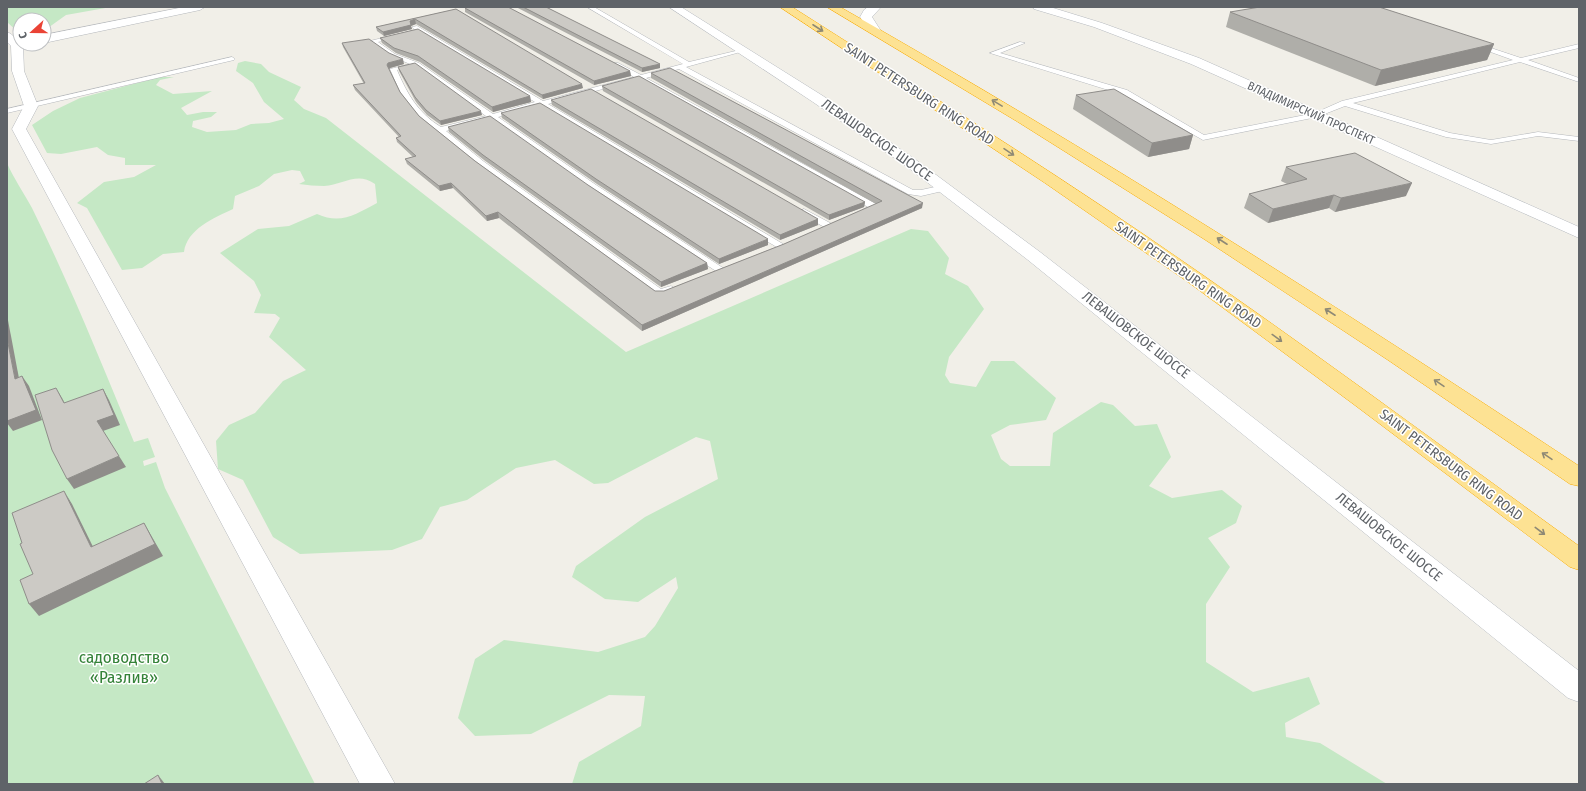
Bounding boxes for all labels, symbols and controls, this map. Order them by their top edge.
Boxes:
north arrow [12,12,52,52]
one-way arrow [812,24,823,32]
text: С [16,30,30,40]
street label: SAINT PETERSBURG RING ROAD [841,39,997,149]
street label: ВЛАДИМИРСКИЙ ПРОСПЕКТ [1245,78,1378,148]
street label: ЛЕВАШОВСКОЕ ШОССЕ [818,95,936,185]
one-way arrow [991,99,1003,107]
one-way arrow [1003,148,1014,156]
street label: SAINT PETERSBURG RING ROAD [1111,218,1265,332]
one-way arrow [1216,237,1227,245]
street label: ЛЕВАШОВСКОЕ ШОССЕ [1079,288,1193,382]
one-way arrow [1325,308,1336,316]
one-way arrow [1271,334,1282,342]
one-way arrow [1434,379,1445,387]
street label: SAINT PETERSBURG RING ROAD [1376,406,1526,524]
one-way arrow [1542,452,1553,460]
street label: ЛЕВАШОВСКОЕ ШОССЕ [1333,489,1446,585]
one-way arrow [1534,527,1545,535]
park label: садоводство «Разлив» [79,647,169,688]

